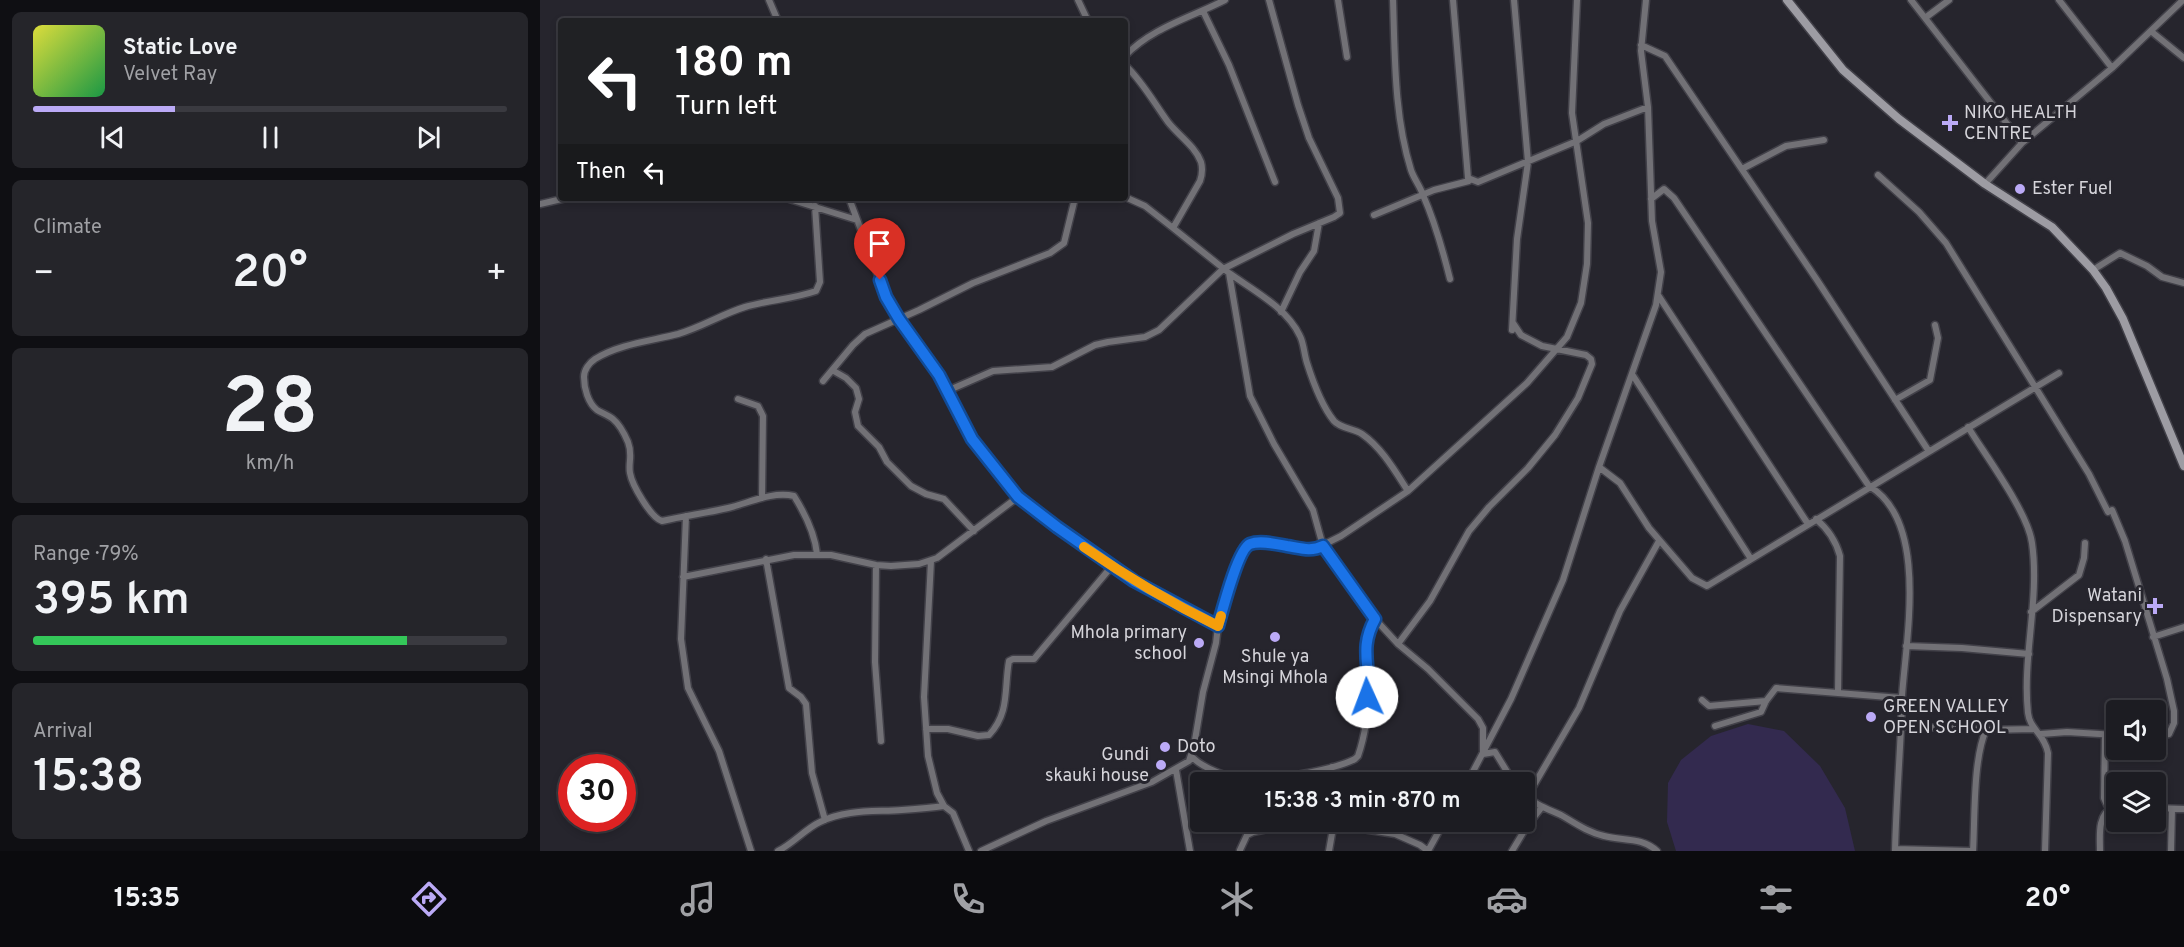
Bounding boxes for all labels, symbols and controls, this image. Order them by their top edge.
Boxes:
text: Static Love [123,35,237,62]
text: 180 m [675,38,792,91]
icon: left [576,42,654,120]
text: Velvet Ray [123,62,217,88]
text: Turn left [675,90,777,124]
place label: NIKO HEALTH CENTRE [1964,102,2077,146]
marker: NIKO HEALTH CENTRE [1941,114,1959,132]
icon: previous [96,121,129,154]
icon: pause [254,121,287,154]
icon: next [412,121,445,154]
icon: left [638,156,671,189]
text: Then [576,159,626,186]
place label: Ester Fuel [2032,178,2112,201]
marker: Ester Fuel [2013,182,2027,196]
text: Climate [33,215,102,241]
pin [854,218,905,280]
icon: arrive [863,227,896,260]
text: 20° [232,246,308,303]
text: − [33,254,54,296]
text: + [486,254,507,296]
text: 28 [222,362,318,461]
text: km/h [246,451,294,477]
text: Range · 79% [33,542,139,568]
text: 395 km [33,573,190,630]
place label: Watani Dispensary [2052,585,2142,629]
marker: Watani Dispensary [2146,597,2164,615]
place label: Mhola primary school [1070,622,1187,666]
marker: Shule ya Msingi Mhola [1268,630,1282,644]
marker: Mhola primary school [1192,636,1206,650]
place label: Shule ya Msingi Mhola [1222,646,1328,690]
position arrow [1335,665,1399,729]
place label: GREEN VALLEY OPEN SCHOOL [1883,696,2009,740]
map controls [2106,700,2166,832]
button: sound [2106,700,2166,760]
marker: GREEN VALLEY OPEN SCHOOL [1864,710,1878,724]
text: Arrival [33,719,93,745]
place label: Doto [1177,736,1216,759]
marker: Doto [1158,740,1172,754]
place label: Gundi skauki house [1045,744,1149,788]
text: 15:38 [33,750,144,807]
speed limit sign: 30 [558,754,636,832]
marker: Gundi skauki house [1154,758,1168,772]
button: layers [2106,772,2166,832]
text: 15:38 · 3 min · 870 m [1265,788,1460,815]
icon: directions [408,878,450,920]
icon: music [677,878,719,920]
icon: phone [947,878,989,920]
icon: climate [1216,878,1258,920]
icon: car [1486,878,1528,920]
icon: filters [1755,878,1797,920]
text: 15:35 [114,882,180,916]
text: 20° [2025,882,2070,916]

